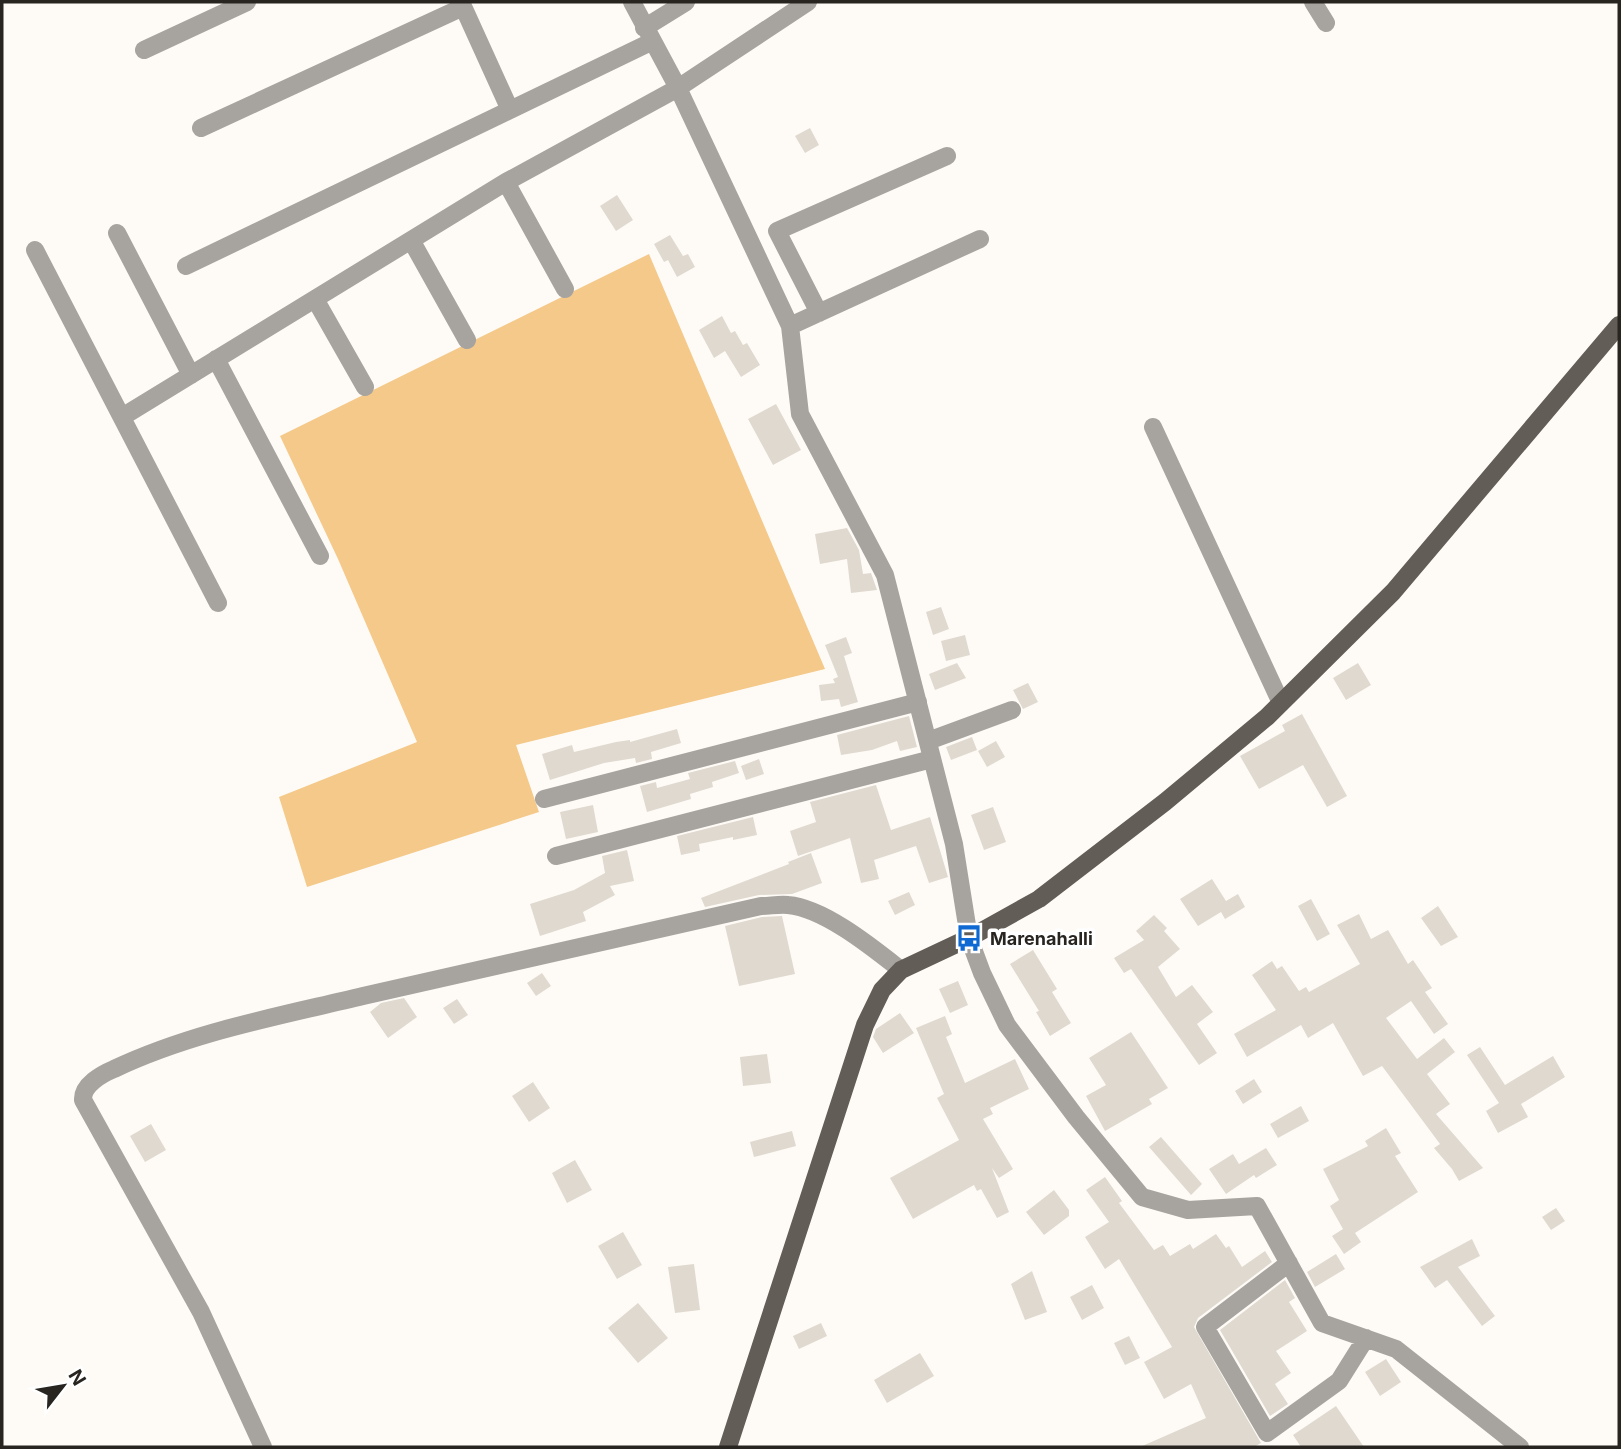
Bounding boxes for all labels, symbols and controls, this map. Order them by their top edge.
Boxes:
bus stop icon: Marenahalli [954,923,984,953]
place label: Marenahalli [990,928,1093,949]
north arrow [28,1351,98,1421]
text: N [64,1365,91,1390]

